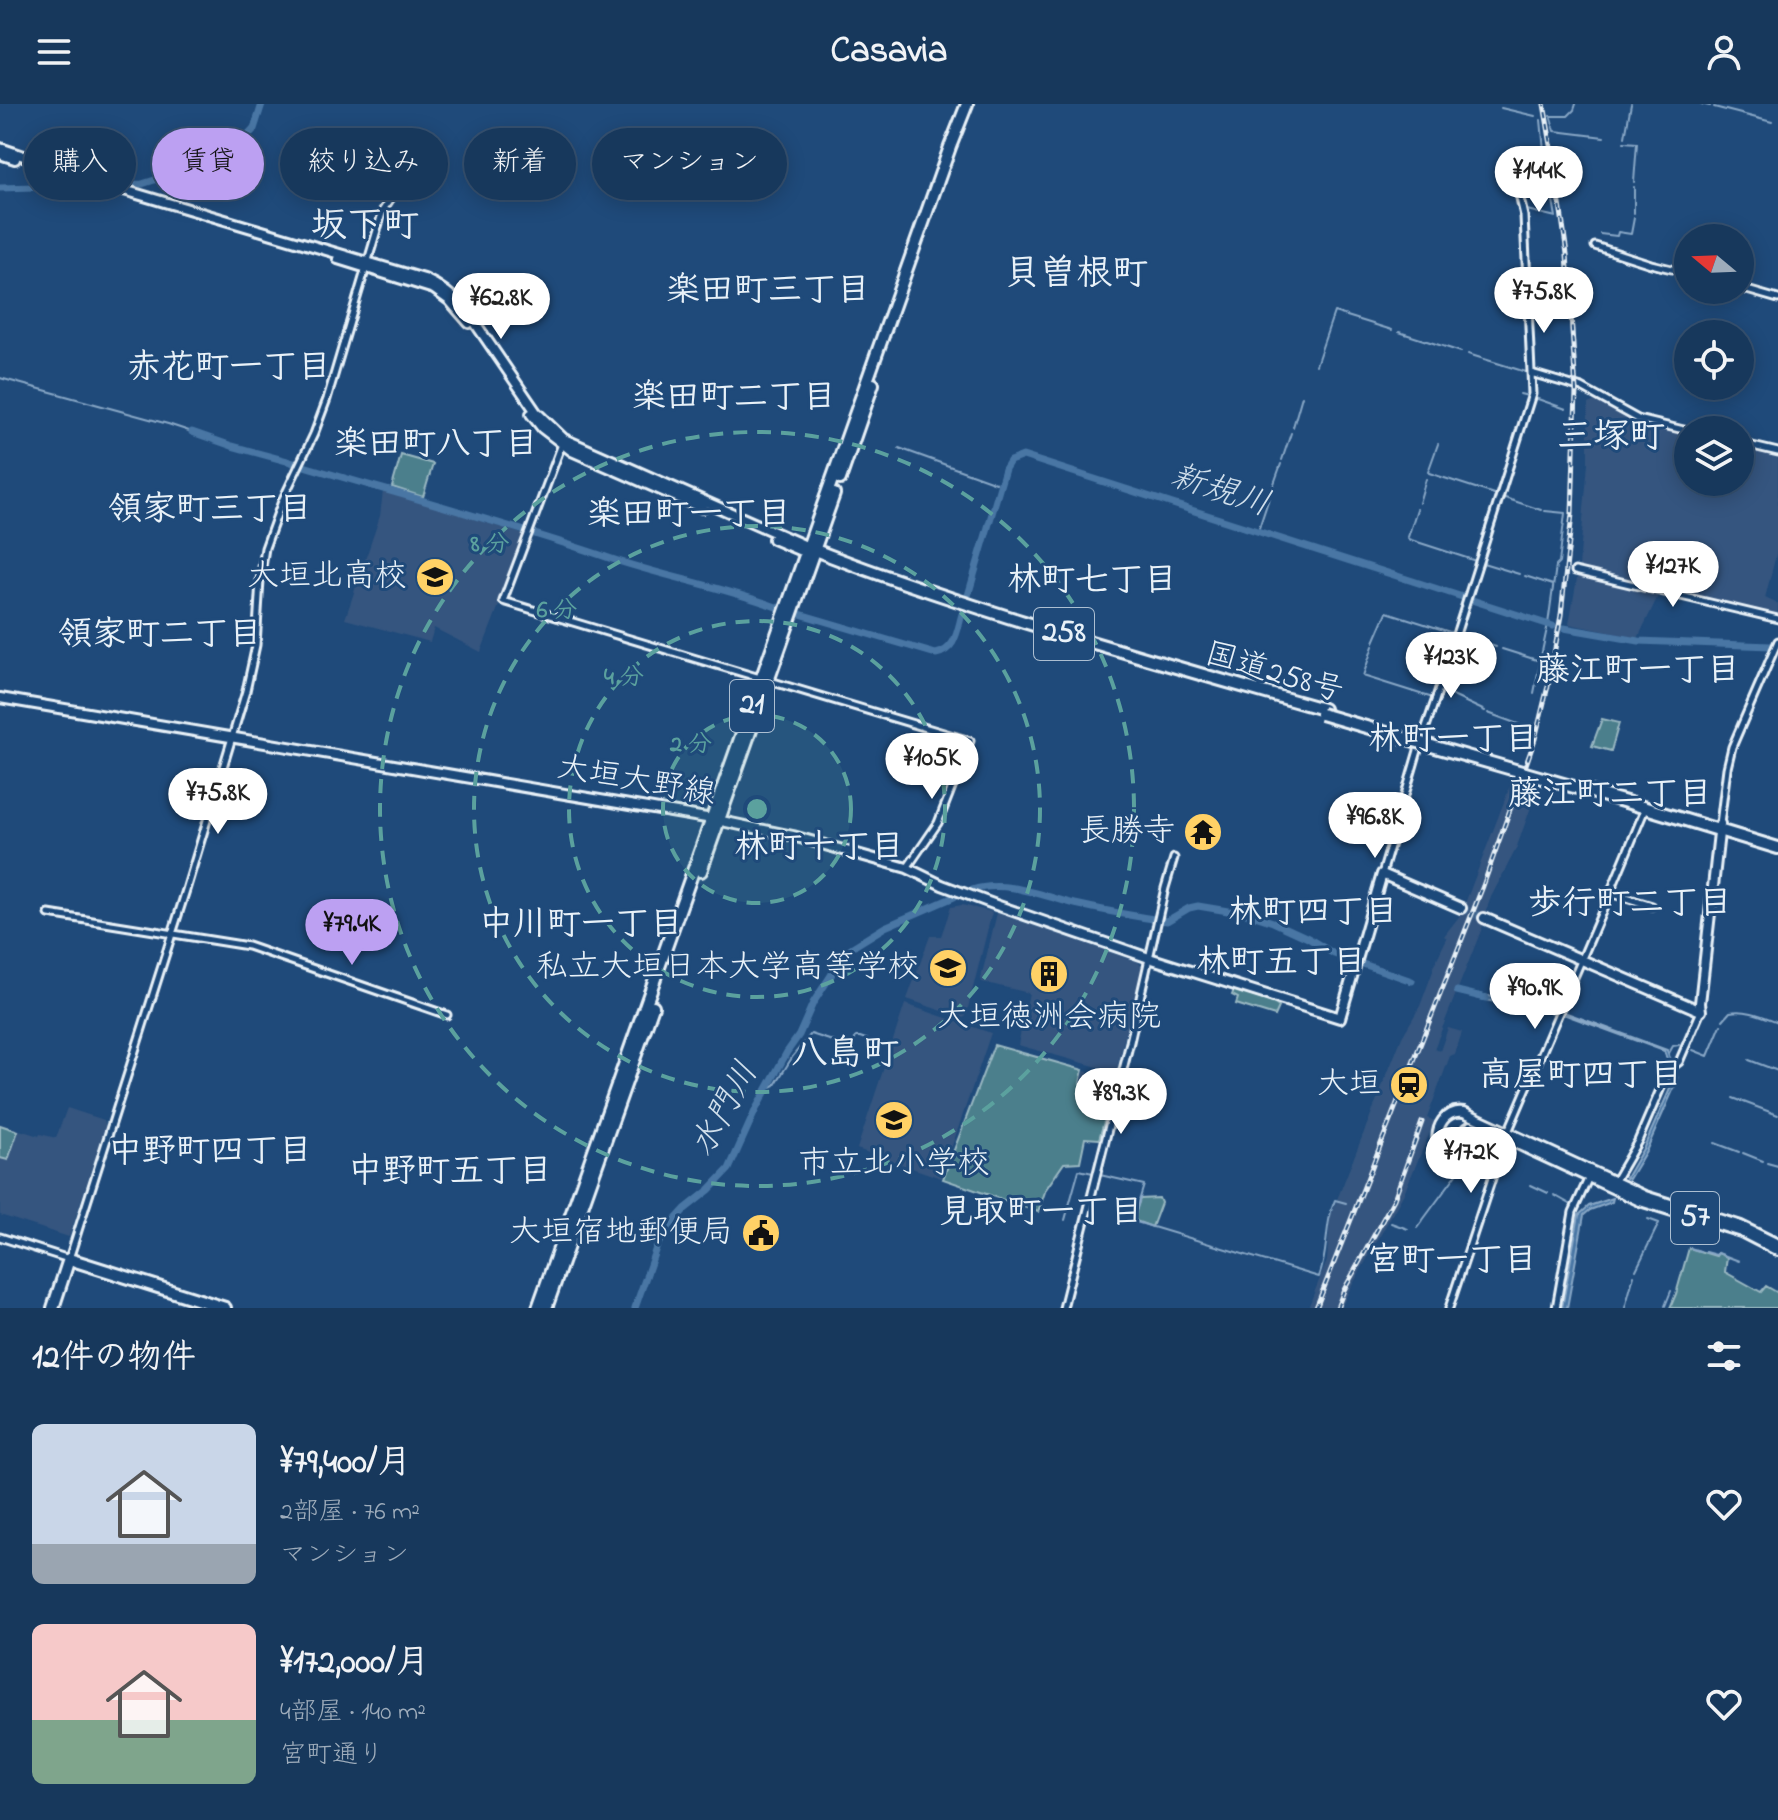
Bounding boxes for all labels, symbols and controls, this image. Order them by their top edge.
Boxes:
text: Casavia [831,26,947,79]
icon: menu [32,30,76,74]
icon: person [1702,30,1746,74]
chip: 購入 [24,128,136,200]
chip: 賃貸 [152,128,264,200]
chip: 絞り込み [280,128,448,200]
chip: 新着 [464,128,576,200]
chip: マンション [592,128,787,200]
pin: ¥144K [1483,146,1595,214]
text: ¥144K [1513,153,1565,191]
district label: 坂下町 [311,201,419,254]
north arrow [1674,224,1754,304]
map controls [1674,224,1754,496]
district label: 貝曽根町 [1004,249,1148,302]
district label: 楽田町三丁目 [666,267,870,317]
pin: ¥75.8K [1479,267,1609,335]
pin: ¥62.8K [436,273,566,341]
text: ¥75.8K [1512,274,1576,312]
text: ¥62.8K [470,280,532,318]
button: locate [1674,320,1754,400]
district label: 赤花町一丁目 [127,344,331,394]
district label: 楽田町二丁目 [632,374,836,424]
district label: 三塚町 [1557,412,1665,465]
button: layers [1674,416,1754,496]
district label: 楽田町八丁目 [334,421,538,471]
water label: 新規川 [1164,452,1276,532]
district label: 領家町三丁目 [108,486,312,536]
district label: 楽田町一丁目 [587,491,791,541]
text: 8 分 [470,528,510,563]
pin: ¥127K [1617,541,1729,609]
text: ¥127K [1646,548,1700,586]
place label: 大垣北高校 [247,554,407,601]
school or university icon: 大垣北高校 [414,556,456,598]
district label: 林町七丁目 [1007,557,1177,607]
text: 6 分 [537,594,577,629]
road number: 258 [1034,608,1094,660]
district label: 領家町二丁目 [58,611,262,661]
street label: 国道258号 [1199,632,1349,716]
pin: ¥123K [1395,632,1507,700]
text: ¥123K [1424,639,1478,677]
district label: 藤江町一丁目 [1536,647,1740,697]
text: 4 分 [604,661,644,696]
road number: 21 [730,680,774,732]
district label: 林町一丁目 [1368,716,1538,766]
text: 2 分 [669,728,712,763]
pin: ¥105K [876,733,988,801]
text: ¥105K [903,740,961,778]
street label: 大垣大野線 [553,745,719,819]
pin: ¥75.8K [153,768,283,836]
district label: 藤江町二丁目 [1508,771,1712,821]
text: ¥75.8K [186,775,250,813]
pin: ¥96.8K [1310,792,1440,860]
centre of rings [743,795,771,823]
text: ¥96.8K [1346,799,1404,837]
place label: 長勝寺 [1079,809,1175,856]
temple icon: 長勝寺 [1182,811,1224,853]
district label: 林町十丁目 [734,824,904,874]
district label: 歩行町二丁目 [1528,880,1732,930]
district label: 林町四丁目 [1228,889,1398,939]
pin: ¥79.4K [287,899,417,967]
district label: 中川町一丁目 [479,901,683,951]
text: ¥79.4K [323,906,381,944]
district label: 林町五丁目 [1196,939,1366,989]
place label: 私立大垣日本大学高等学校 [536,945,920,992]
school or university icon: 私立大垣日本大学高等学校 [927,947,969,989]
building icon: 大垣徳洲会病院 [1028,953,1070,995]
pin: ¥90.9K [1470,963,1600,1031]
text: ¥90.9K [1508,970,1562,1008]
place label: 大垣徳洲会病院 [937,995,1161,1042]
district label: 八島町 [791,1029,899,1082]
district label: 高屋町四丁目 [1479,1052,1683,1102]
water label: 水門川 [679,1053,773,1167]
place label: 大垣 [1317,1062,1381,1109]
station icon: 大垣 [1388,1064,1430,1106]
pin: ¥89.3K [1056,1068,1186,1136]
text: ¥89.3K [1093,1075,1149,1113]
school or university icon: 市立北小学校 [873,1099,915,1141]
pin: ¥172K [1415,1127,1527,1195]
district label: 中野町四丁目 [108,1128,312,1178]
text: ¥172K [1444,1134,1498,1172]
place label: 市立北小学校 [798,1141,990,1188]
district label: 中野町五丁目 [348,1148,552,1198]
district label: 見取町一丁目 [939,1189,1143,1239]
road number: 57 [1671,1192,1719,1244]
place label: 大垣宿地郵便局 [509,1210,733,1257]
public building icon: 大垣宿地郵便局 [740,1212,782,1254]
district label: 宮町一丁目 [1367,1237,1537,1287]
text: 12件の物件 [32,1334,196,1384]
icon: filters [1702,1334,1746,1378]
text: ¥79,400/月 [280,1439,411,1489]
icon: home [96,1456,192,1552]
icon: heart [1702,1482,1746,1526]
text: 2部屋 · 76 m² [280,1494,420,1532]
text: マンション [280,1537,409,1575]
text: ¥172,000/月 [280,1639,429,1689]
icon: home [96,1656,192,1752]
icon: heart [1702,1682,1746,1726]
text: 4部屋 · 140 m² [280,1694,426,1732]
text: 宮町通り [280,1737,384,1775]

